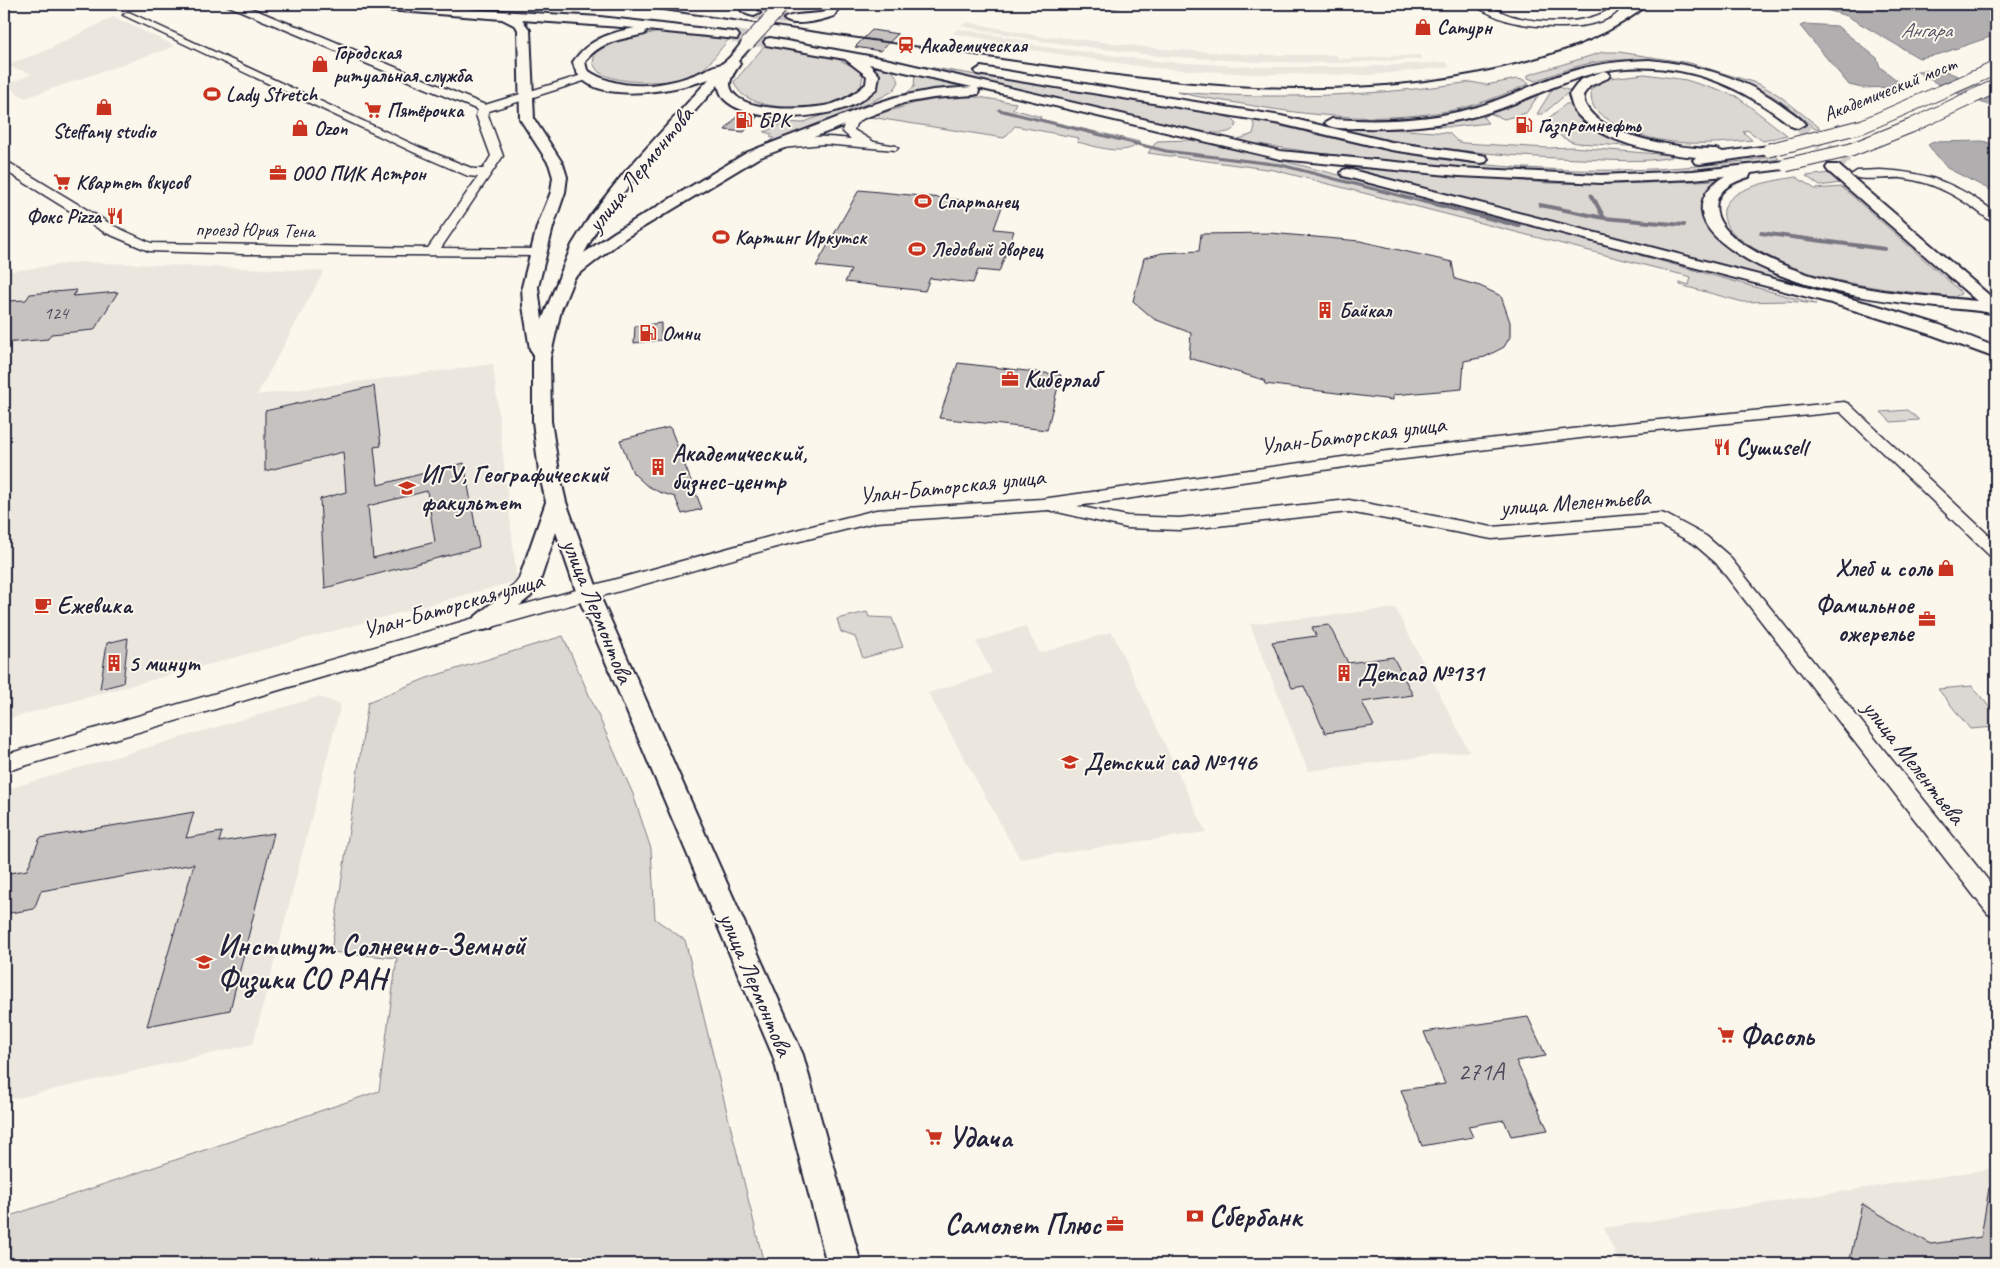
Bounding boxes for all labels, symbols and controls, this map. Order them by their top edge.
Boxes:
place label: Сатурн [1437,15,1494,41]
shop icon: Сатурн [1413,17,1433,37]
water label: Ангара [1901,17,1954,43]
place label: Академическая [920,33,1028,58]
station icon: Академическая [896,35,916,55]
place label: Городская ритуальная служба [334,40,474,89]
street label: Академический мост [1820,51,1961,127]
shop icon: Городская ритуальная служба [310,54,330,74]
place label: Lady Stretch [226,82,319,108]
sports icon: Lady Stretch [202,84,222,104]
shop icon: Steffany studio [94,97,114,117]
place label: Пятёрочка [387,98,465,123]
street label: улица Лермонтова [579,99,701,239]
supermarket icon: Пятёрочка [363,100,383,120]
place label: БРК [758,108,793,133]
fuel station icon: БРК [734,110,754,130]
place label: Газпромнефть [1538,113,1643,139]
fuel station icon: Газпромнефть [1514,115,1534,135]
place label: Ozon [314,116,348,141]
shop icon: Ozon [290,118,310,138]
place label: Steffany studio [53,119,157,144]
place label: ООО ПИК Астрон [292,161,427,186]
office icon: ООО ПИК Астрон [268,163,288,183]
place label: Квартет вкусов [76,170,192,195]
supermarket icon: Квартет вкусов [52,172,72,192]
place label: Спартанец [937,189,1020,214]
sports icon: Спартанец [913,191,933,211]
place label: Фокс Pizza [27,204,103,229]
restaurant icon: Фокс Pizza [105,206,125,226]
street label: проезд Юрия Тена [195,216,317,244]
place label: Картинг Иркутск [735,225,868,250]
sports icon: Картинг Иркутск [711,227,731,247]
place label: Ледовый дворец [931,237,1044,262]
sports icon: Ледовый дворец [907,239,927,259]
place label: Байкал [1339,298,1393,323]
building icon: Байкал [1315,300,1335,320]
house number: 124 [44,302,70,324]
place label: Омни [662,321,701,346]
fuel station icon: Омни [638,323,658,343]
place label: Киберлаб [1024,364,1105,394]
office icon: Киберлаб [1000,369,1020,389]
street label: Улан-Баторская улица [1259,409,1449,461]
place label: Сушиsell [1736,432,1811,462]
restaurant icon: Сушиsell [1712,437,1732,457]
place label: Академический, бизнес-центр [672,438,807,497]
building icon: Академический, бизнес-центр [648,457,668,477]
place label: ИГУ, Географический факультет [421,459,610,517]
street label: Улан-Баторская улица [858,461,1048,511]
school or university icon: ИГУ, Географический факультет [397,478,417,498]
street label: улица Мелентьева [1497,482,1652,522]
street label: улица Лермонтова [555,533,641,689]
place label: Хлеб и соль [1836,553,1934,583]
shop icon: Хлеб и соль [1936,558,1956,578]
street label: Улан-Баторская улица [359,564,548,645]
place label: Ежевика [57,590,134,620]
place label: Фамильное ожерелье [1816,590,1915,648]
cafe icon: Ежевика [33,595,53,615]
office icon: Фамильное ожерелье [1917,609,1937,629]
place label: 5 минут [128,648,201,678]
building icon: 5 минут [104,653,124,673]
place label: Детсад №131 [1358,658,1487,688]
building icon: Детсад №131 [1334,663,1354,683]
street label: улица Мелентьева [1855,692,1973,832]
place label: Детский сад №146 [1084,747,1258,777]
school or university icon: Детский сад №146 [1060,752,1080,772]
street label: улица Лермонтова [711,906,800,1062]
place label: Институт Солнечно-Земной Физики СО РАН [218,927,527,998]
school or university icon: Институт Солнечно-Земной Физики СО РАН [194,952,214,972]
place label: Фасоль [1740,1017,1816,1054]
supermarket icon: Фасоль [1716,1025,1736,1045]
house number: 271А [1458,1056,1506,1088]
place label: Удача [948,1119,1014,1156]
supermarket icon: Удача [924,1127,944,1147]
place label: Сбербанк [1209,1198,1304,1235]
place label: Самолет Плюс [945,1206,1103,1243]
bank icon: Сбербанк [1185,1206,1205,1226]
office icon: Самолет Плюс [1105,1214,1125,1234]

